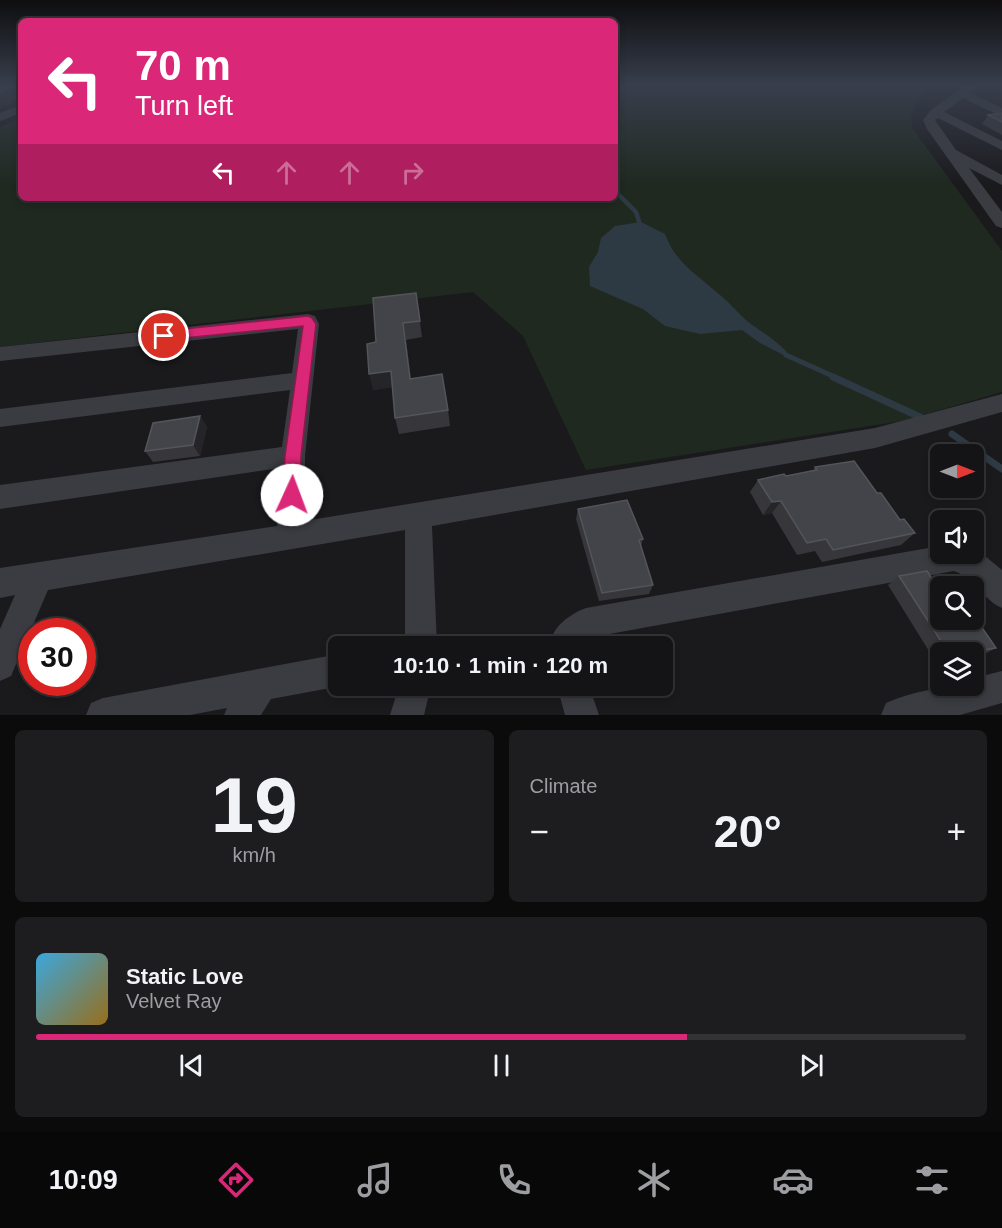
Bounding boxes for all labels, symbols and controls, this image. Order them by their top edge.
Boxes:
icon: left [36,42,114,120]
text: 70 m [135,42,231,89]
text: Turn left [135,91,233,121]
icon: left [207,156,240,189]
icon: ahead [270,156,303,189]
icon: ahead [333,156,366,189]
icon: right [396,156,429,189]
pin [138,310,189,361]
icon: arrive [147,319,180,352]
north arrow [930,444,984,498]
map controls [930,444,984,696]
position arrow [260,463,324,527]
button: sound [930,510,984,564]
button: search [930,576,984,630]
speed limit sign: 30 [18,618,96,696]
button: layers [930,642,984,696]
text: 10:10 · 1 min · 120 m [393,653,608,678]
text: 19 [211,761,298,849]
text: Climate [530,775,597,797]
text: 20° [714,806,782,857]
text: − [530,813,549,850]
text: + [947,813,966,850]
text: km/h [233,844,276,866]
text: Static Love [126,964,243,989]
text: Velvet Ray [126,990,222,1012]
icon: previous [175,1049,208,1082]
icon: pause [485,1049,518,1082]
icon: next [795,1049,828,1082]
icon: directions [215,1159,257,1201]
icon: music [354,1159,396,1201]
icon: phone [493,1159,535,1201]
icon: climate [633,1159,675,1201]
icon: car [772,1159,814,1201]
icon: filters [911,1159,953,1201]
text: 10:09 [49,1165,118,1195]

